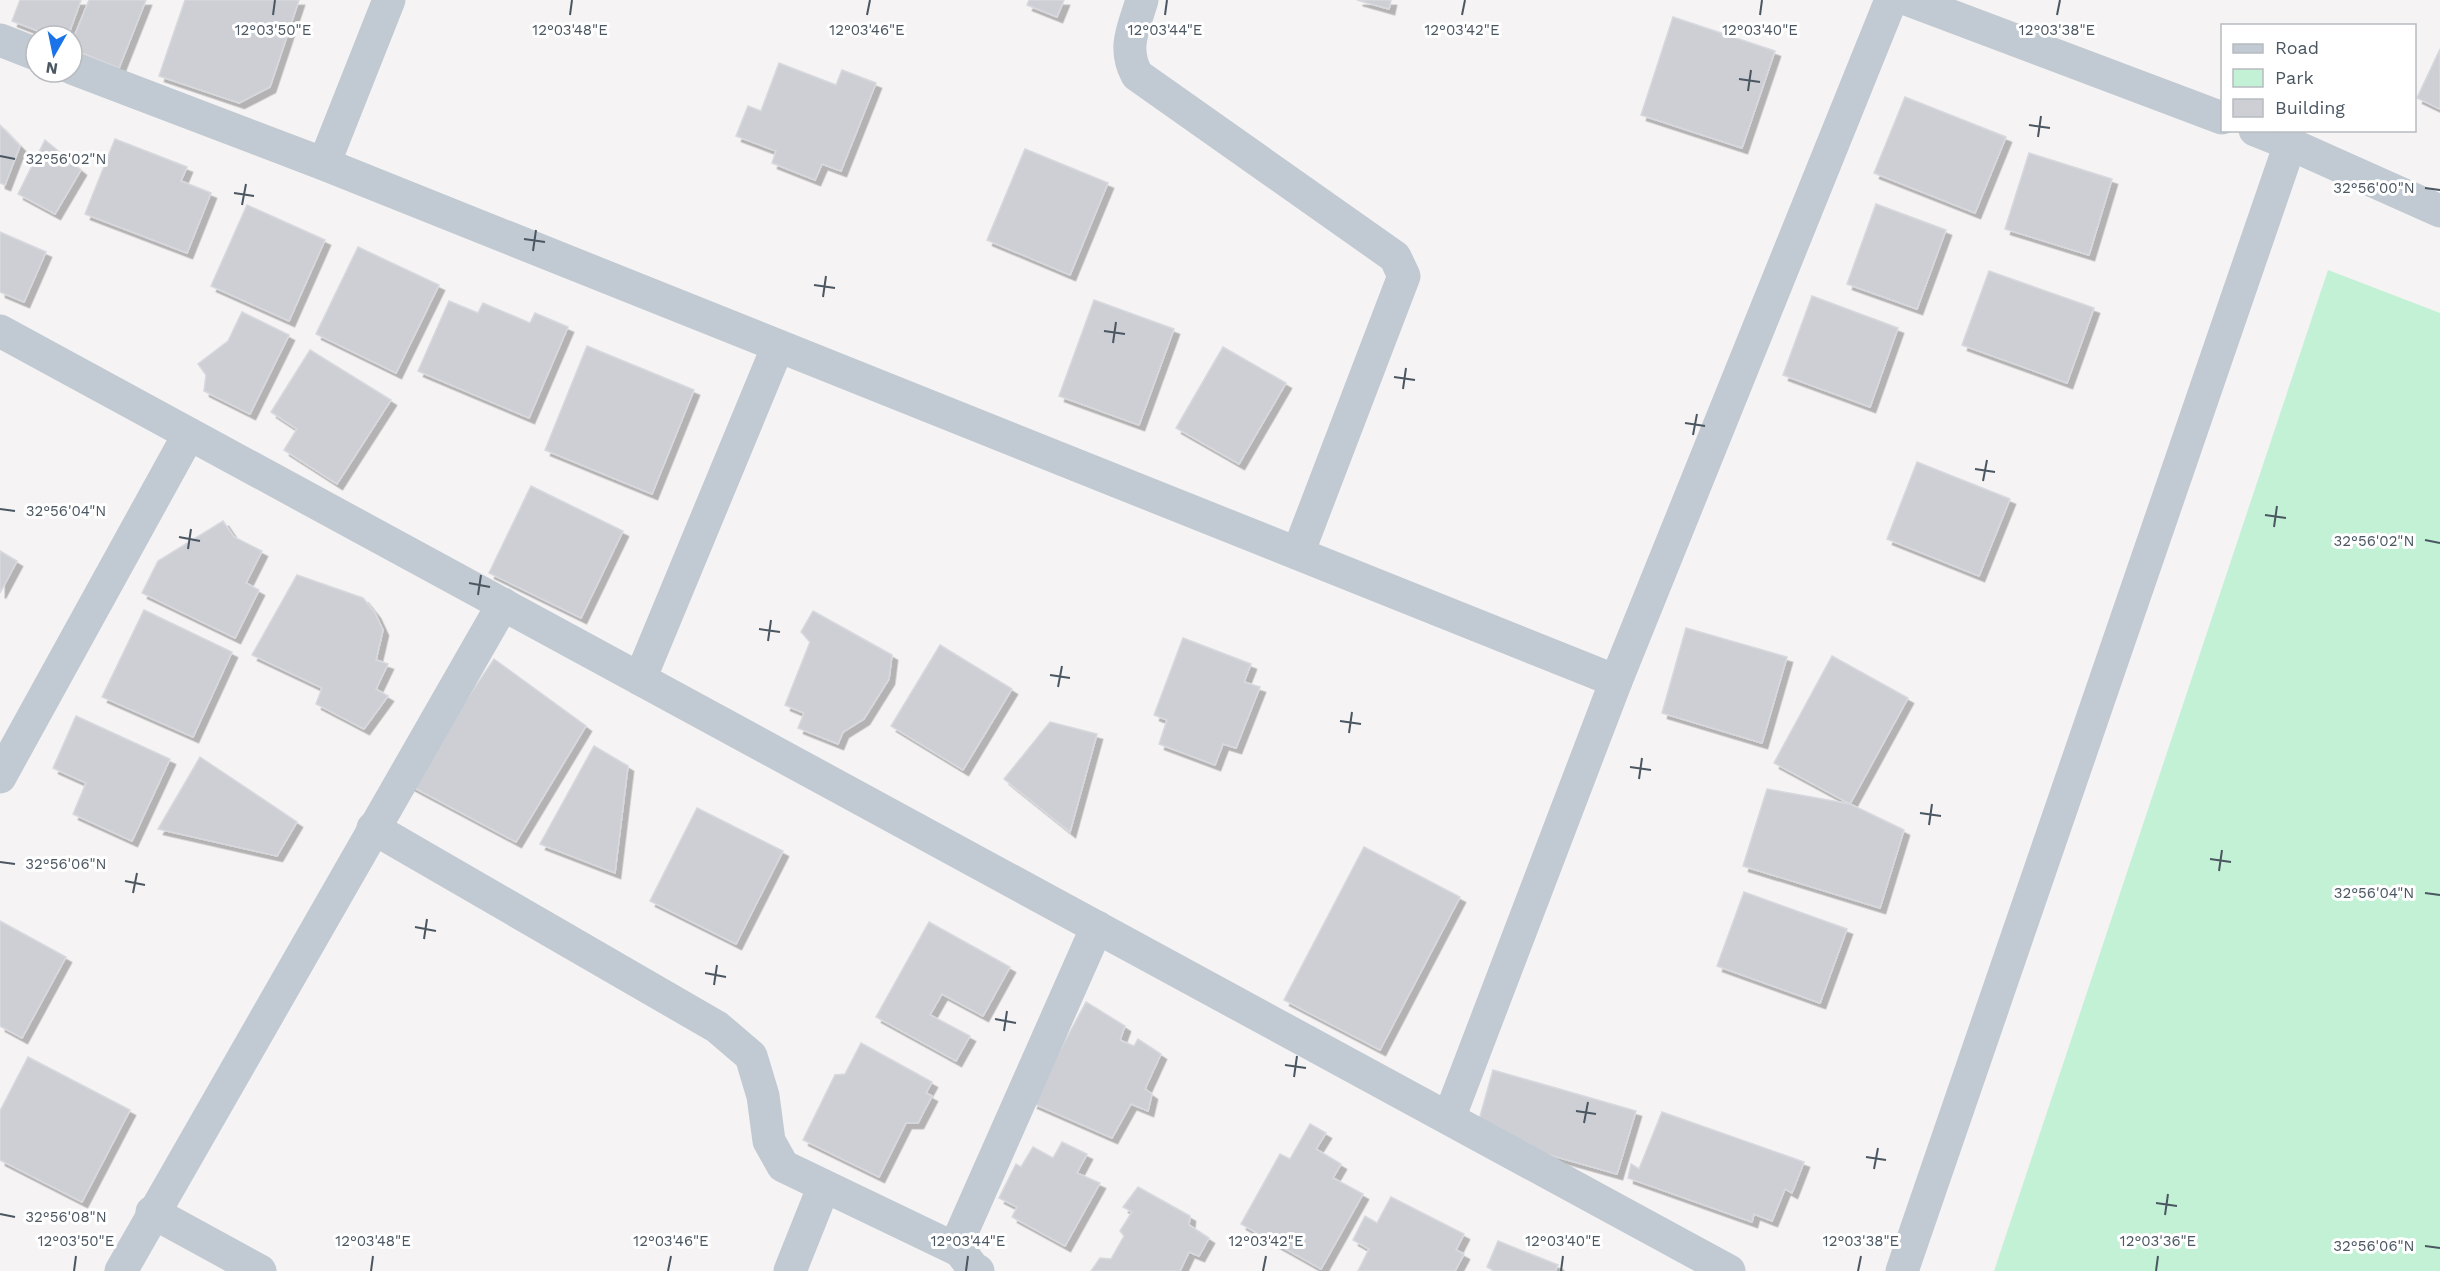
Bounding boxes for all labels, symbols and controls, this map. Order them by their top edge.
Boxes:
text: 12°03'50"E [235,21,311,39]
text: 12°03'48"E [532,21,608,39]
text: 12°03'46"E [829,21,905,39]
text: 12°03'44"E [1128,21,1202,39]
text: 12°03'42"E [1425,21,1499,39]
text: 12°03'40"E [1722,21,1798,39]
text: 12°03'38"E [2019,21,2095,39]
north arrow [24,24,84,84]
legend [2221,24,2416,132]
text: Road [2275,37,2319,58]
text: N [44,58,59,79]
text: Park [2275,67,2314,88]
text: Building [2275,97,2345,118]
text: 32°56'02"N [26,150,106,168]
text: 32°56'00"N [2333,179,2415,197]
text: 32°56'04"N [26,502,106,520]
text: 32°56'02"N [2334,532,2414,550]
text: 32°56'06"N [25,855,107,873]
text: 32°56'04"N [2334,884,2414,902]
text: 32°56'08"N [25,1208,107,1226]
text: 12°03'50"E [38,1232,114,1250]
text: 12°03'48"E [335,1232,411,1250]
text: 12°03'46"E [633,1232,709,1250]
text: 12°03'44"E [931,1232,1005,1250]
text: 12°03'42"E [1229,1232,1303,1250]
text: 12°03'40"E [1525,1232,1601,1250]
text: 12°03'38"E [1823,1232,1899,1250]
text: 12°03'36"E [2120,1232,2196,1250]
text: 32°56'06"N [2333,1237,2415,1255]

